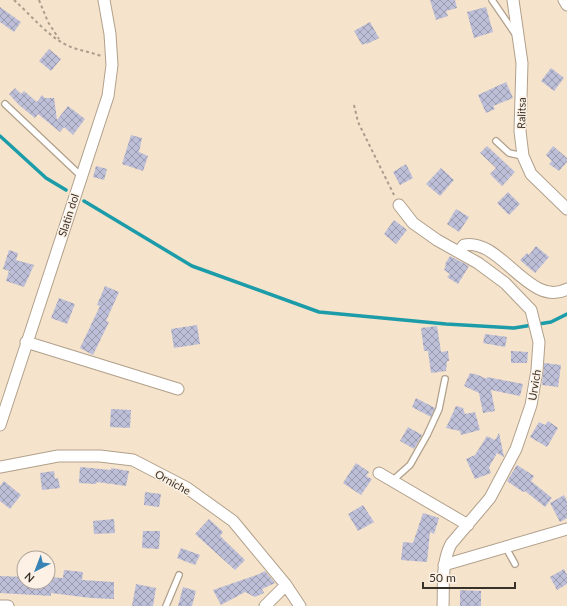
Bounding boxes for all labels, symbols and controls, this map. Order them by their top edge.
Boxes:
street label: Ralitsa [514,97,528,129]
street label: Slatin dol [55,192,81,238]
street label: Urvich [525,368,543,402]
street label: Orniche [153,467,193,497]
north arrow [16,550,56,590]
scale bar [423,564,515,590]
text: N [21,570,36,585]
text: 50 m [429,570,456,585]

